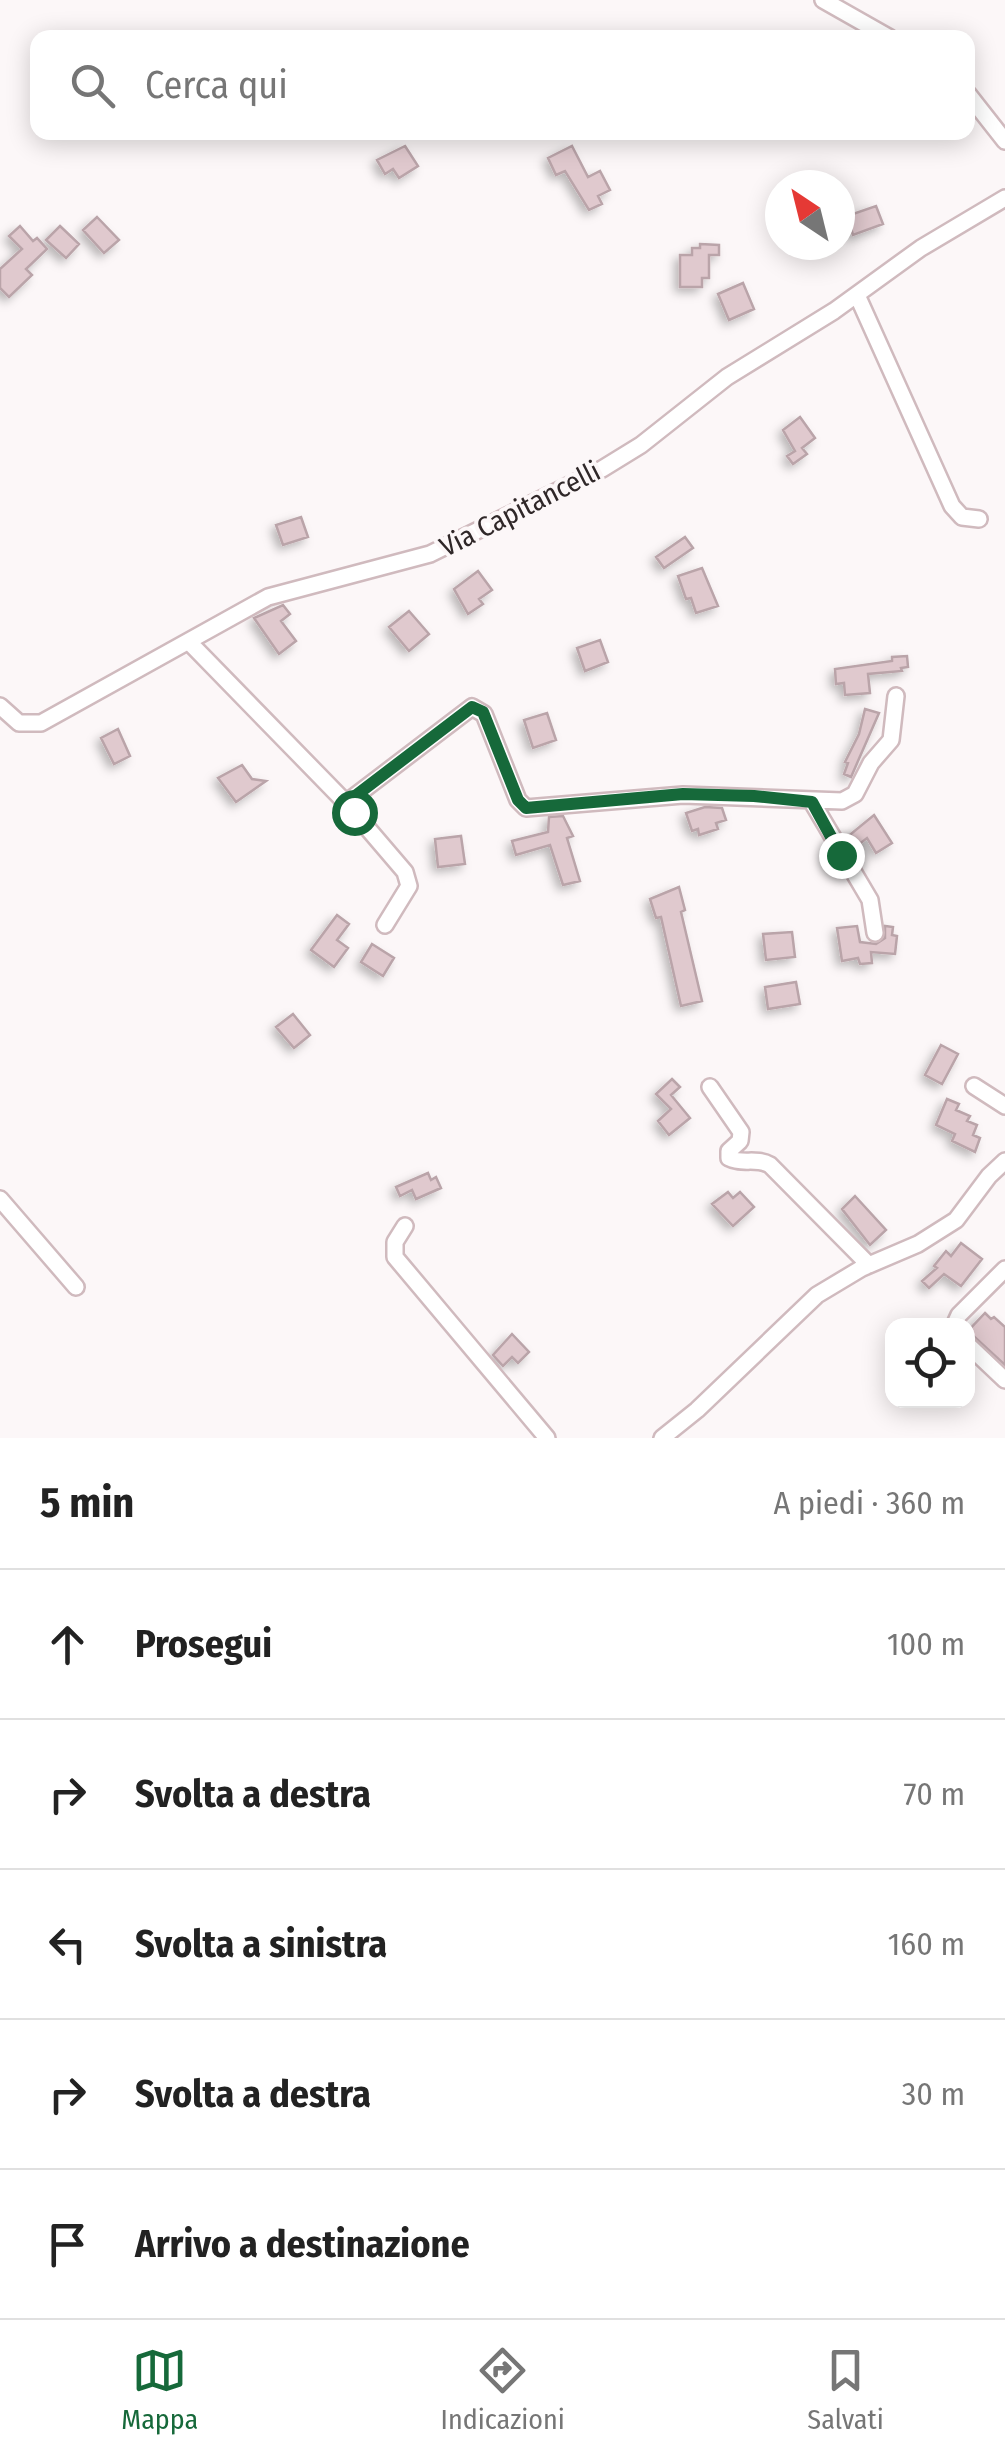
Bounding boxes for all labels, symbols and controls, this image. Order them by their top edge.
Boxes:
search box [30,30,975,140]
icon: search [65,58,120,113]
text: Cerca qui [145,62,288,108]
north arrow [765,170,855,260]
street label: Via Capitancelli [434,454,606,564]
route start [332,790,378,836]
route end [819,833,865,879]
map controls [885,1318,975,1408]
button: locate [885,1318,975,1408]
text: 5 min [40,1478,134,1528]
text: A piedi · 360 m [774,1484,965,1522]
icon: ahead [40,1617,95,1672]
text: Prosegui [135,1621,272,1667]
text: 100 m [887,1625,965,1663]
icon: right [40,1767,95,1822]
text: Svolta a destra [135,1771,371,1817]
text: 70 m [904,1775,965,1813]
icon: left [40,1917,95,1972]
text: Svolta a sinistra [135,1921,387,1967]
text: 160 m [888,1925,965,1963]
icon: right [40,2067,95,2122]
text: Svolta a destra [135,2071,371,2117]
text: 30 m [902,2075,965,2113]
icon: arrive [40,2217,95,2272]
text: Arrivo a destinazione [135,2221,470,2267]
tab: Mappa [121,2343,198,2436]
tab: Indicazioni [441,2343,565,2436]
tab: Salvati [807,2343,884,2436]

